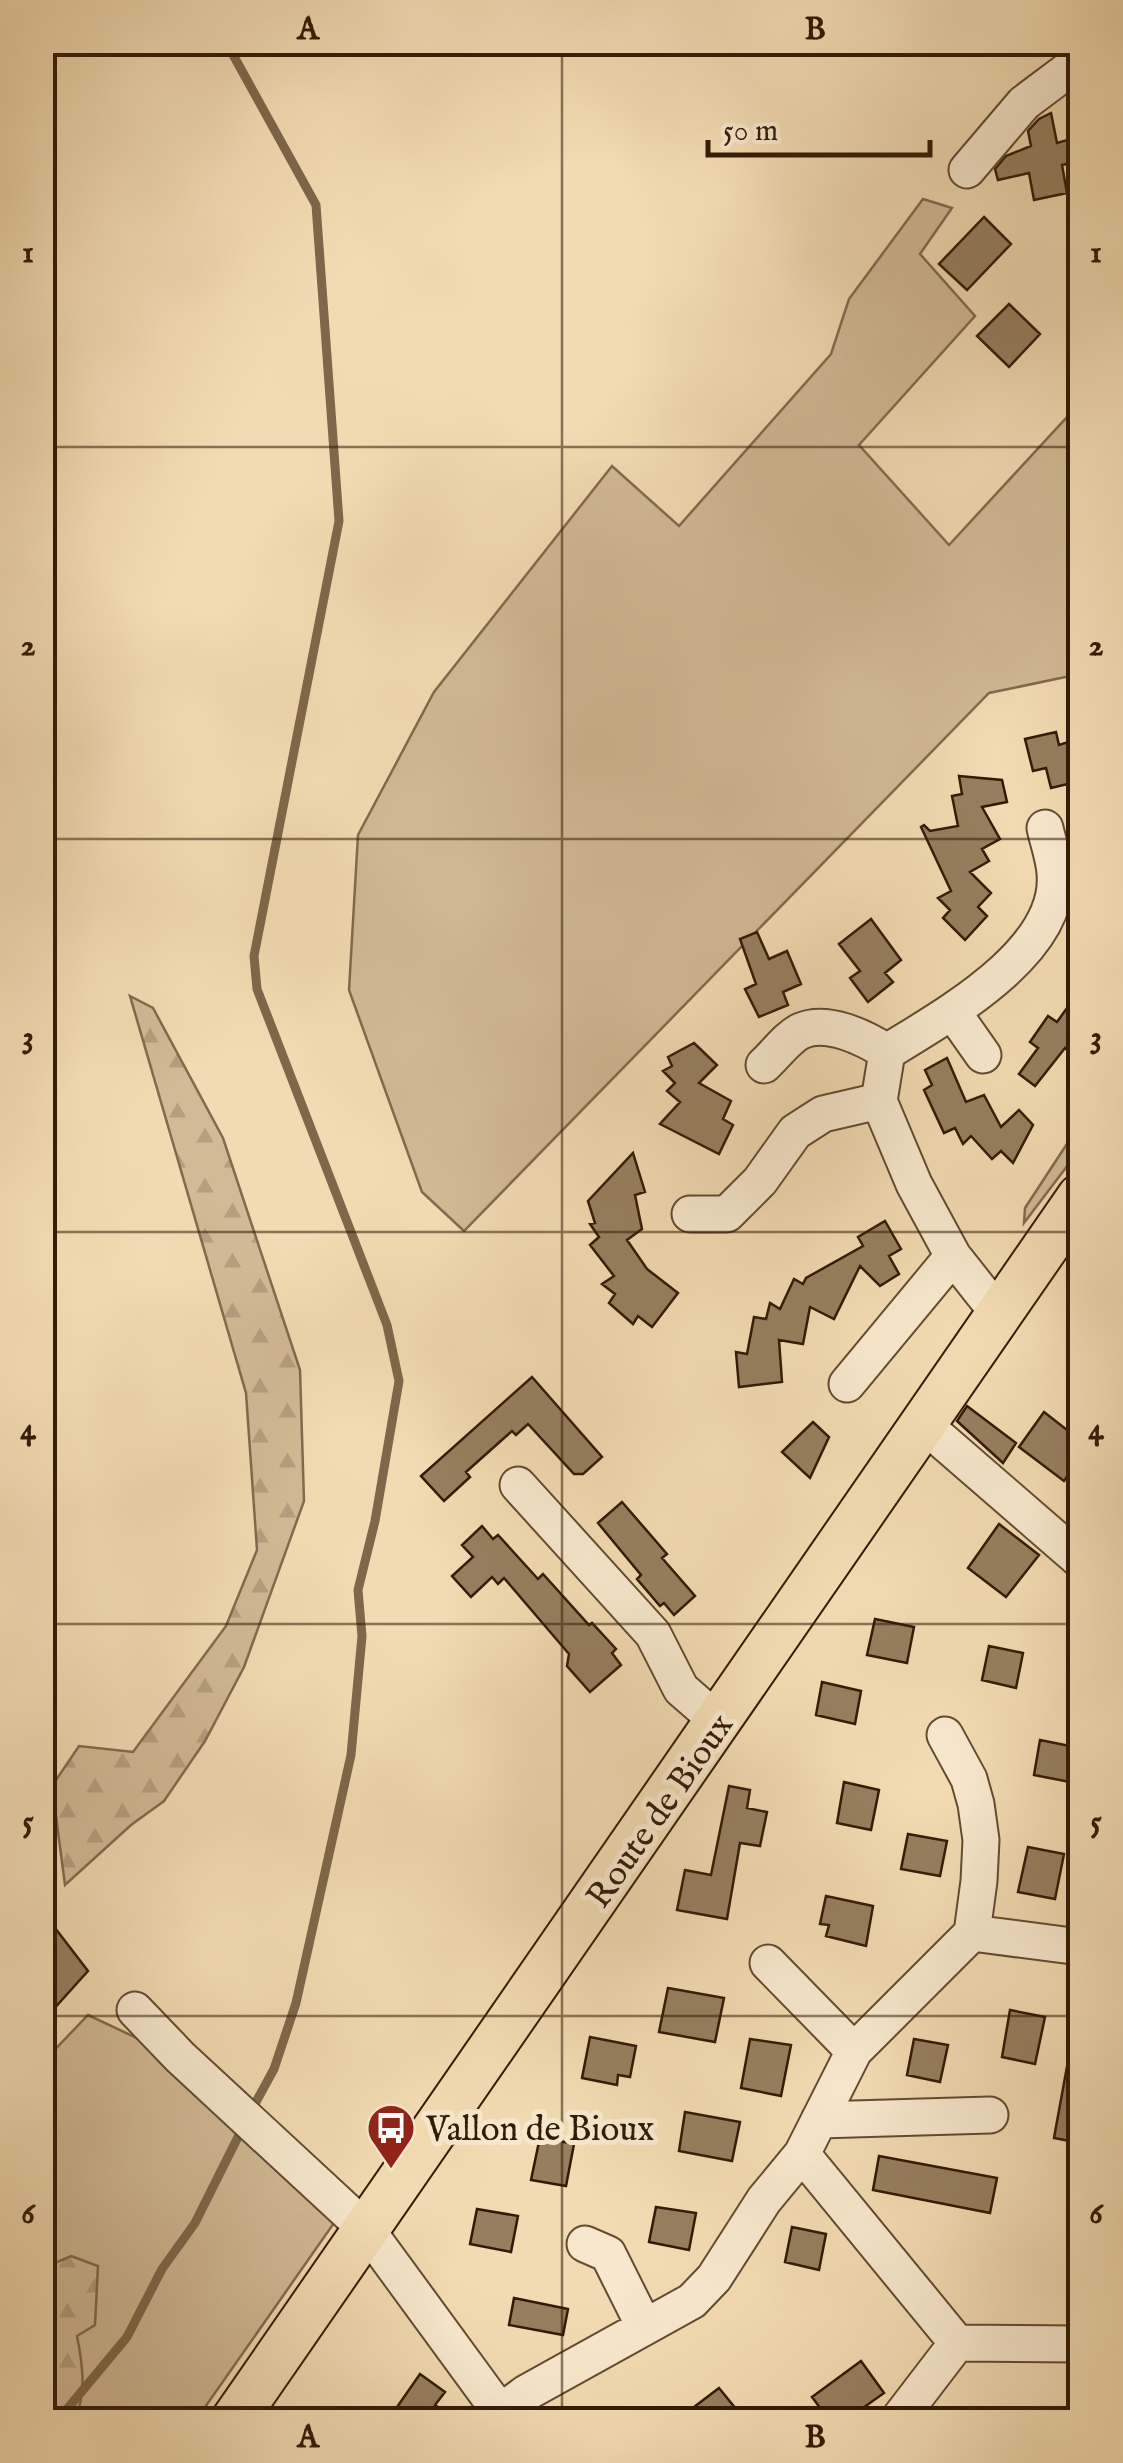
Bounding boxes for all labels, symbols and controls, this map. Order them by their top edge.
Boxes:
text: A [295,10,320,51]
text: B [804,10,826,51]
scale bar [708,95,930,157]
text: 50 m [723,113,778,151]
text: 1 [22,233,34,274]
text: 1 [1090,233,1102,274]
text: 2 [20,626,36,667]
text: 2 [1088,626,1104,667]
text: 3 [22,1018,34,1059]
text: 3 [1090,1018,1102,1059]
text: 4 [20,1410,36,1451]
text: 4 [1088,1410,1104,1451]
street label: Route de Bioux [577,1705,745,1918]
text: 5 [22,1802,34,1843]
text: 5 [1090,1802,1102,1843]
bus stop icon: Vallon de Bioux [365,2102,417,2170]
place label: Vallon de Bioux [425,2108,654,2153]
text: 6 [21,2194,36,2235]
text: 6 [1089,2194,1104,2235]
text: A [295,2418,320,2459]
text: B [804,2418,826,2459]

